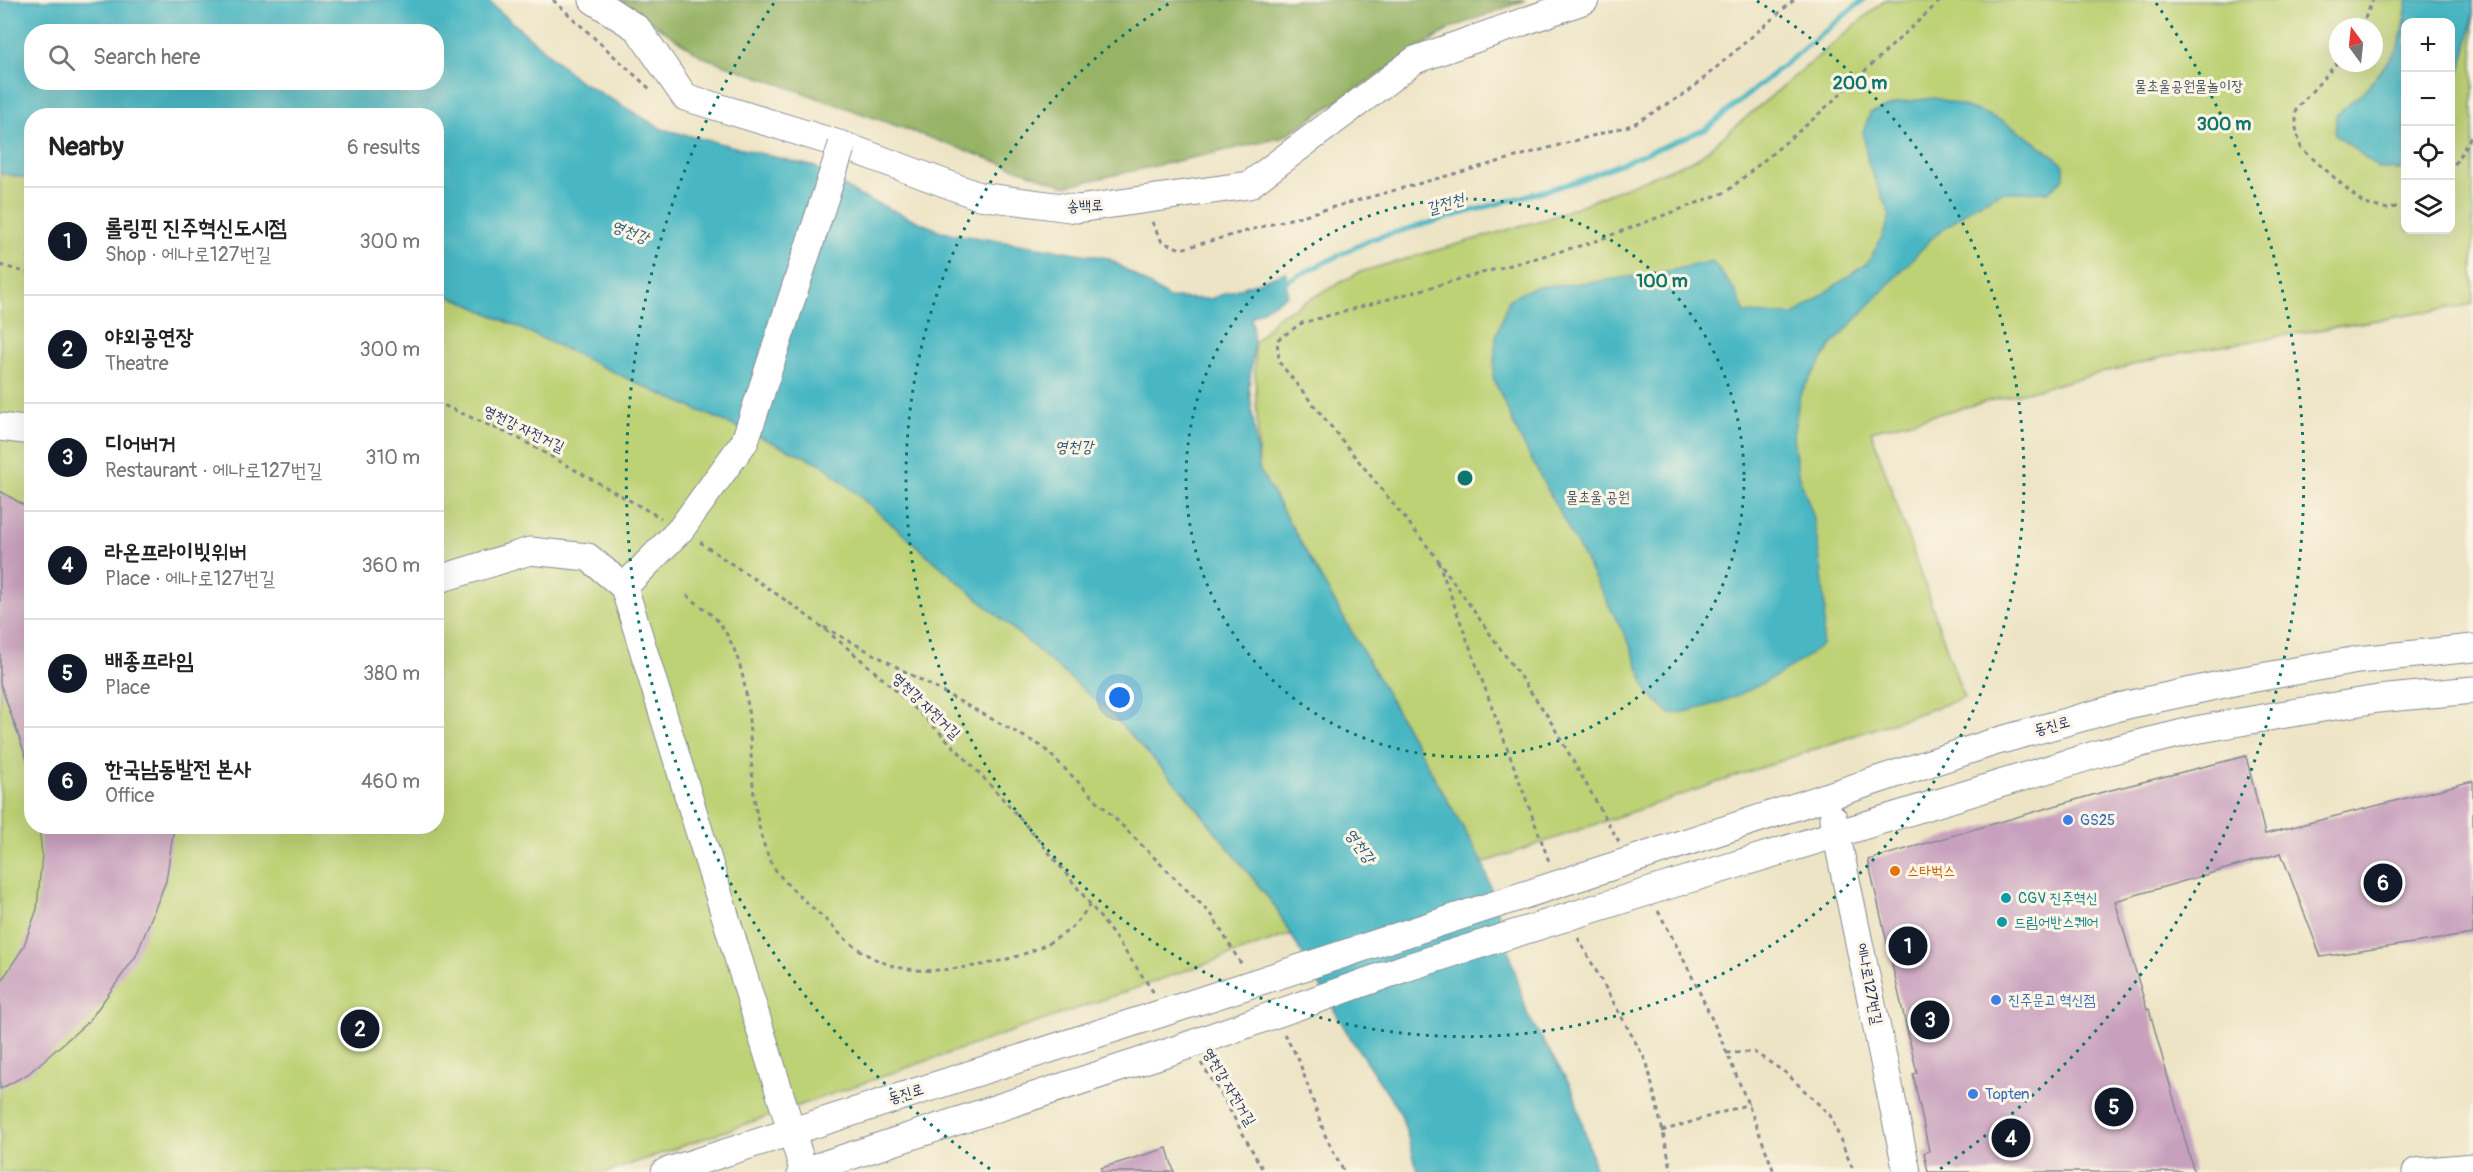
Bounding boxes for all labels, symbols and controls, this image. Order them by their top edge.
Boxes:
north arrow [2329,18,2383,72]
map controls [2401,18,2455,234]
button: + [2401,18,2455,72]
search box [24,24,444,90]
icon: search [45,41,78,74]
text: Search here [93,43,200,71]
text: 200 m [1833,72,1887,95]
button: − [2401,72,2455,126]
park label: 물초울공원물놀이장 [2135,77,2243,96]
text: 300 m [2197,113,2251,136]
button: locate [2401,126,2455,180]
text: Nearby [48,131,124,163]
text: 6 results [347,135,420,160]
button: layers [2401,180,2455,234]
water label: 갈전천 [1424,188,1468,219]
street label: 송백로 [1067,196,1103,216]
text: 롤링핀 진주혁신도시점 [105,214,287,242]
water label: 영천강 [608,216,654,249]
text: 1 [64,229,71,254]
text: 300 m [359,229,420,254]
text: Shop · 에나로127번길 [105,242,272,267]
text: 100 m [1636,270,1688,293]
text: 야외공연장 [105,323,194,351]
text: 2 [62,337,73,362]
text: 300 m [359,337,420,362]
text: Theatre [105,351,169,376]
street label: 영천강 자전거길 [480,401,568,457]
text: 디어버거 [105,430,176,458]
water label: 영천강 [1055,437,1095,457]
text: 3 [62,445,73,470]
text: 310 m [365,445,420,470]
text: Restaurant · 에나로127번길 [105,458,323,483]
centre of rings [1455,468,1475,488]
park label: 물초울 공원 [1566,488,1630,507]
text: 라온프라이빗위버 [105,538,247,566]
text: 4 [62,553,73,578]
text: 360 m [361,553,420,578]
text: Place · 에나로127번길 [105,566,275,591]
text: 배종프라임 [105,647,194,675]
text: 5 [62,661,73,686]
text: 380 m [363,661,420,686]
street label: 영천강 자전거길 [888,669,964,743]
text: Place [105,675,150,700]
your location [1105,683,1134,712]
street label: 동진로 [2032,712,2072,740]
text: 한국남동발전 본사 [105,755,251,783]
text: 6 [62,769,73,794]
text: 460 m [361,769,420,794]
text: Office [105,783,154,808]
place label: GS25 [2080,811,2115,830]
marker: GS25 [2061,813,2075,827]
water label: 영천강 [1341,824,1381,869]
pin: 6 [2364,860,2402,906]
place label: 스타벅스 [1907,862,1955,881]
marker: 스타벅스 [1888,864,1902,878]
place label: CGV 진주혁신 [2018,889,2098,908]
marker: CGV 진주혁신 [1999,891,2013,905]
place label: 드림어반스퀘어 [2014,913,2099,932]
marker: 드림어반스퀘어 [1995,915,2009,929]
pin: 1 [1888,924,1928,968]
street label: 에나로127번길 [1852,942,1886,1026]
place label: 진주문고 혁신점 [2008,991,2096,1010]
marker: 진주문고 혁신점 [1989,993,2003,1007]
pin: 3 [1910,998,1950,1042]
pin: 2 [340,1006,380,1052]
street label: 영천강 자전거길 [1198,1044,1260,1130]
street label: 동진로 [886,1080,926,1108]
pin: 5 [2094,1084,2134,1130]
place label: Topten [1985,1085,2030,1104]
marker: Topten [1966,1087,1980,1101]
pin: 4 [1992,1116,2030,1160]

